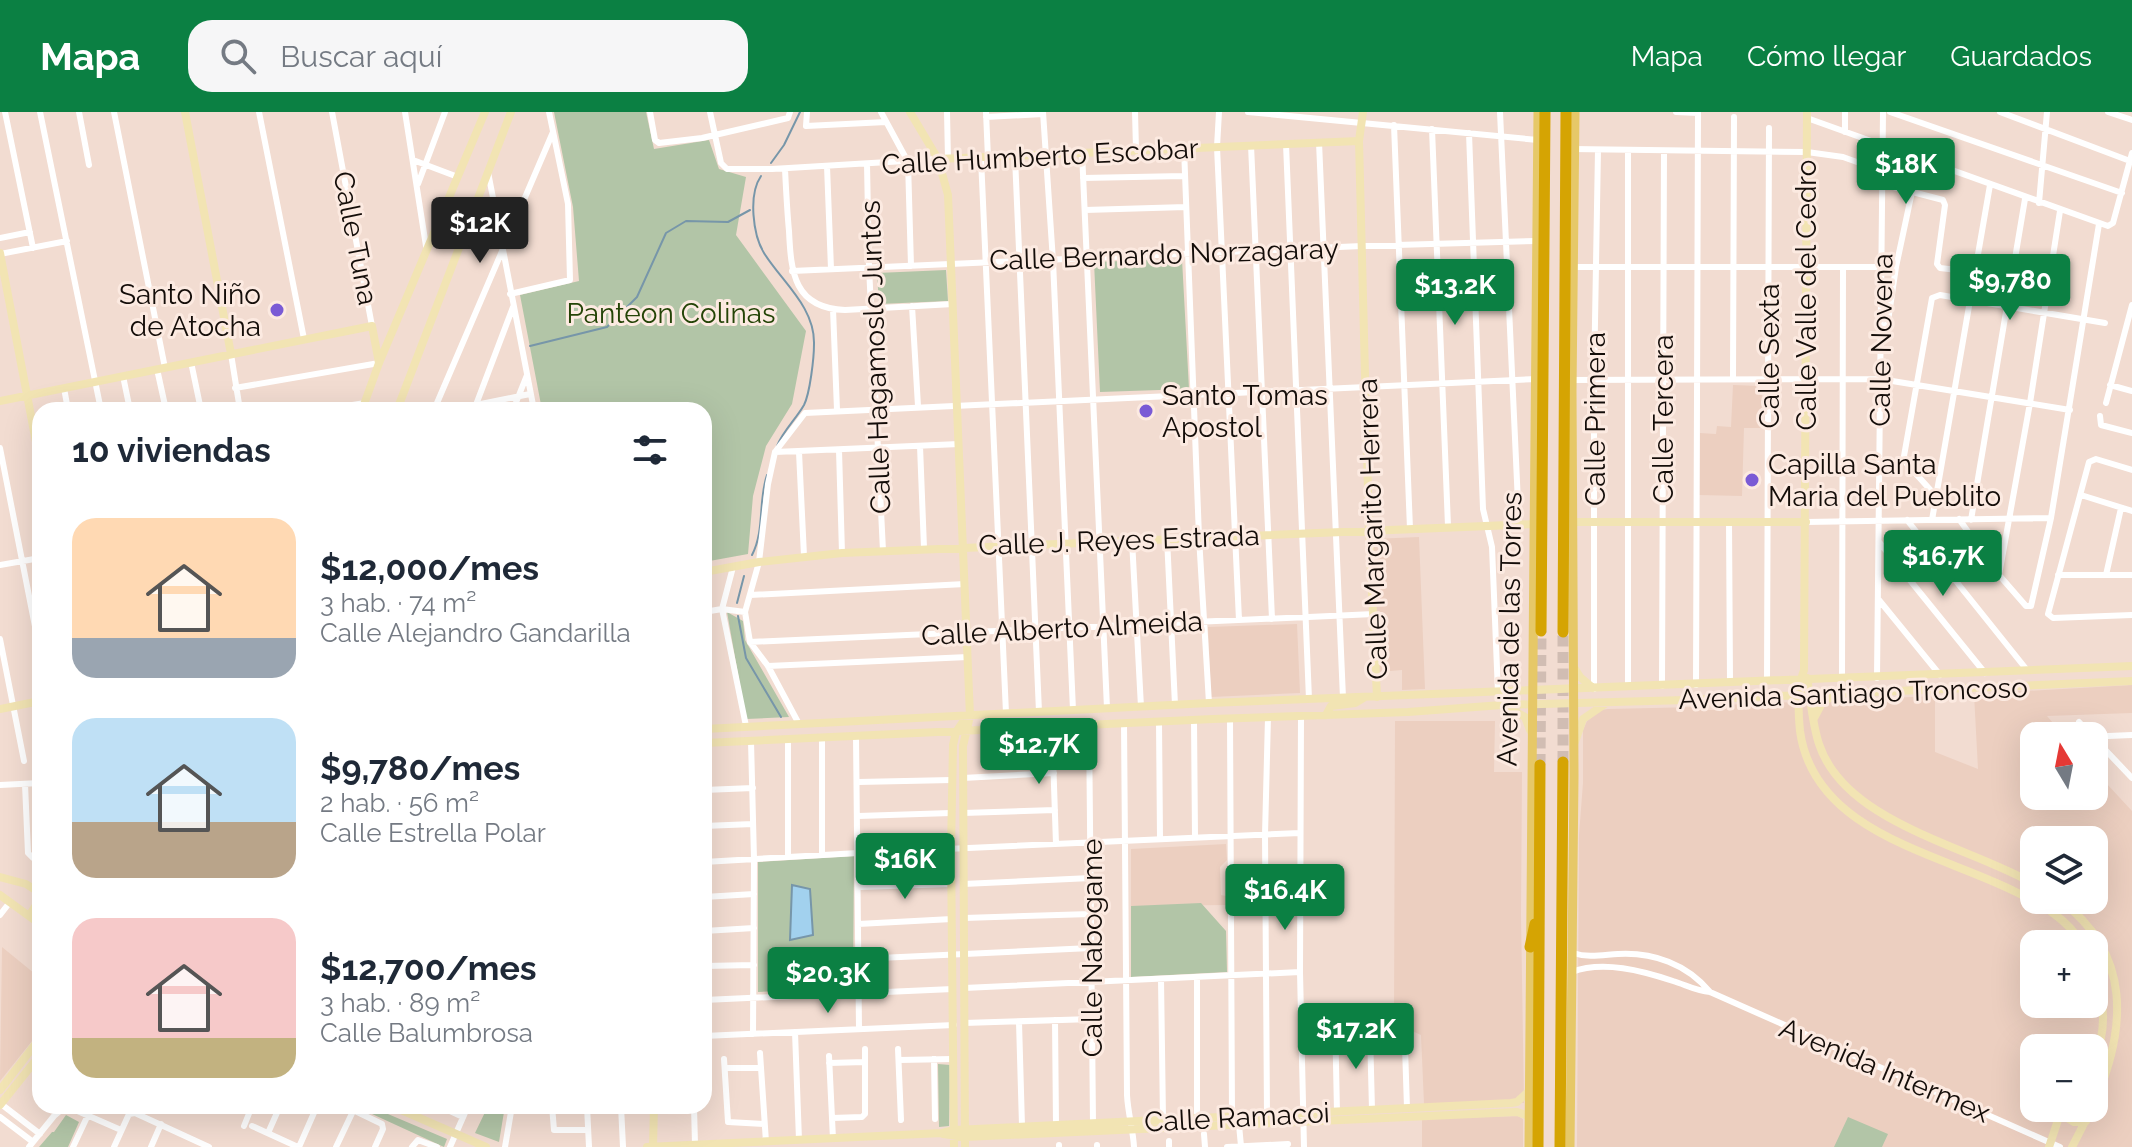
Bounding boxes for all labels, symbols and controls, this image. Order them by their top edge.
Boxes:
search box [188,20,748,92]
text: Mapa [40,34,140,79]
icon: search [216,34,260,78]
text: Buscar aquí [280,39,442,74]
text: Mapa [1631,40,1703,73]
text: Cómo llegar [1747,40,1906,73]
text: Guardados [1950,40,2092,73]
street label: Calle Humberto Escobar [881,132,1200,181]
pin: $18K [1859,138,1953,206]
text: $18K [1875,149,1937,179]
street label: Calle Valle del Cedro [1790,160,1823,430]
street label: Calle Tuna [326,168,385,308]
pin: $12K [433,197,527,265]
street label: Calle Hagamoslo Juntos [854,200,897,514]
text: $12K [449,208,511,238]
street label: Calle Bernardo Norzagaray [989,232,1339,277]
street label: Calle Novena [1863,253,1900,427]
pin: $9,780 [1945,254,2075,322]
pin: $13.2K [1390,259,1520,327]
text: $9,780 [1968,265,2052,295]
text: $13.2K [1414,270,1496,300]
place label: Santo Niño de Atocha [119,278,261,343]
street label: Calle Sexta [1753,284,1786,428]
park label: Panteon Colinas [566,297,776,330]
marker: Santo Niño de Atocha [268,301,286,319]
street label: Calle Primera [1579,332,1612,506]
street label: Calle Tercera [1647,335,1680,503]
street label: Calle Margarito Herrera [1351,378,1394,680]
place label: Santo Tomas Apostol [1162,379,1328,444]
marker: Santo Tomas Apostol [1137,402,1155,420]
icon: filters [628,428,672,472]
text: 10 viviendas [72,430,271,470]
place label: Capilla Santa Maria del Pueblito [1768,448,2001,513]
marker: Capilla Santa Maria del Pueblito [1743,471,1761,489]
street label: Avenida de las Torres [1491,491,1528,767]
street label: Calle J. Reyes Estrada [978,519,1260,562]
pin: $16.7K [1878,530,2008,598]
text: $16.7K [1902,541,1984,571]
text: $12,000/mes [320,548,539,588]
icon: home [136,550,232,646]
text: 3 hab. · 74 m² [320,588,476,618]
street label: Calle Alberto Almeida [920,605,1204,652]
text: Calle Alejandro Gandarilla [320,618,631,648]
street label: Avenida Santiago Troncoso [1678,671,2028,716]
pin: $12.7K [974,718,1104,786]
north arrow [2020,722,2108,810]
map controls [2020,722,2108,1122]
text: $12.7K [998,729,1080,759]
text: $9,780/mes [320,748,520,788]
icon: home [136,750,232,846]
text: 2 hab. · 56 m² [320,788,479,818]
text: Calle Estrella Polar [320,818,546,848]
button: layers [2020,826,2108,914]
pin: $16K [858,833,952,901]
street label: Calle Nabogame [1076,839,1109,1057]
text: $16K [874,844,936,874]
pin: $16.4K [1220,864,1350,932]
text: $16.4K [1243,875,1327,905]
button: + [2020,930,2108,1018]
pin: $20.3K [763,947,893,1015]
text: $12,700/mes [320,948,537,988]
icon: home [136,950,232,1046]
text: $20.3K [786,958,870,988]
text: 3 hab. · 89 m² [320,988,480,1018]
pin: $17.2K [1291,1003,1421,1071]
street label: Avenida Intermex [1775,1011,1995,1130]
text: $17.2K [1316,1014,1396,1044]
text: Calle Balumbrosa [320,1018,533,1048]
button: − [2020,1034,2108,1122]
street label: Calle Ramacoi [1143,1096,1331,1139]

